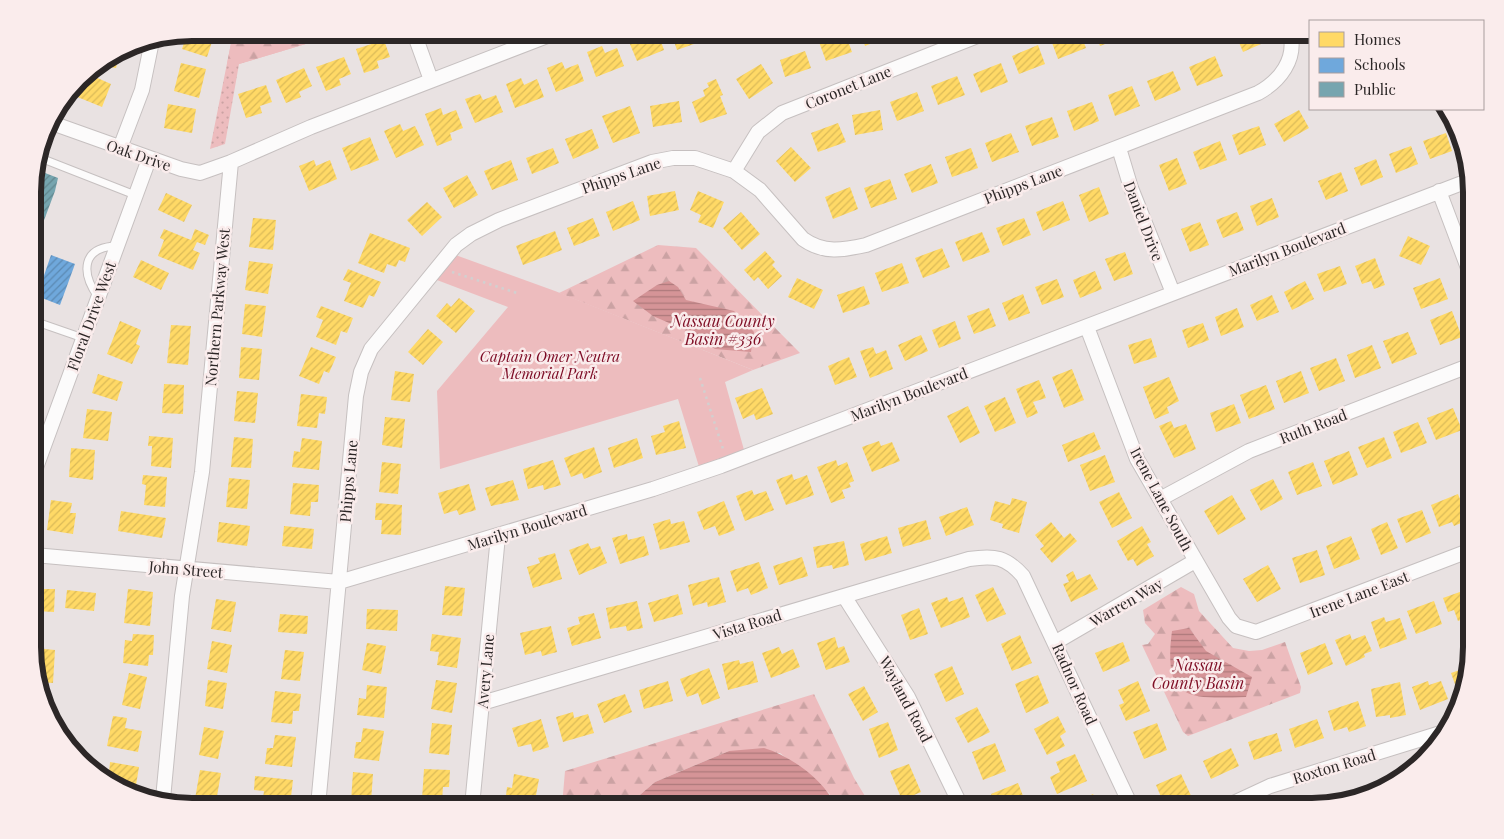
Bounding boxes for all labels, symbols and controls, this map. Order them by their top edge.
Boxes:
legend [1309,20,1484,110]
text: Homes [1354,29,1401,49]
text: Schools [1354,54,1406,74]
street label: Coronet Lane [802,61,894,113]
text: Public [1354,79,1396,99]
street label: Oak Drive [104,135,174,175]
street label: Phipps Lane [579,152,663,198]
street label: Phipps Lane [981,160,1065,208]
street label: Daniel Drive [1120,178,1168,264]
street label: Marilyn Boulevard [1226,217,1349,281]
street label: Northern Parkway West [200,227,234,387]
street label: Floral Drive West [62,258,120,373]
water label: Nassau County Basin #336 [669,310,775,349]
park label: Captain Omer Neutra Memorial Park [480,346,620,383]
street label: Marilyn Boulevard [848,362,971,426]
street label: Ruth Road [1277,404,1350,448]
street label: Phipps Lane [334,439,362,523]
street label: Irene Lane South [1126,444,1198,555]
street label: Marilyn Boulevard [465,499,589,555]
street label: John Street [147,556,225,582]
street label: Irene Lane East [1307,566,1412,622]
street label: Warren Way [1085,573,1166,631]
street label: Vista Road [709,604,784,644]
street label: Avery Lane [472,633,498,710]
street label: Radnor Road [1048,640,1102,728]
street label: Wayland Road [874,652,937,746]
water label: Nassau County Basin [1152,654,1244,693]
street label: Roxton Road [1290,744,1378,788]

